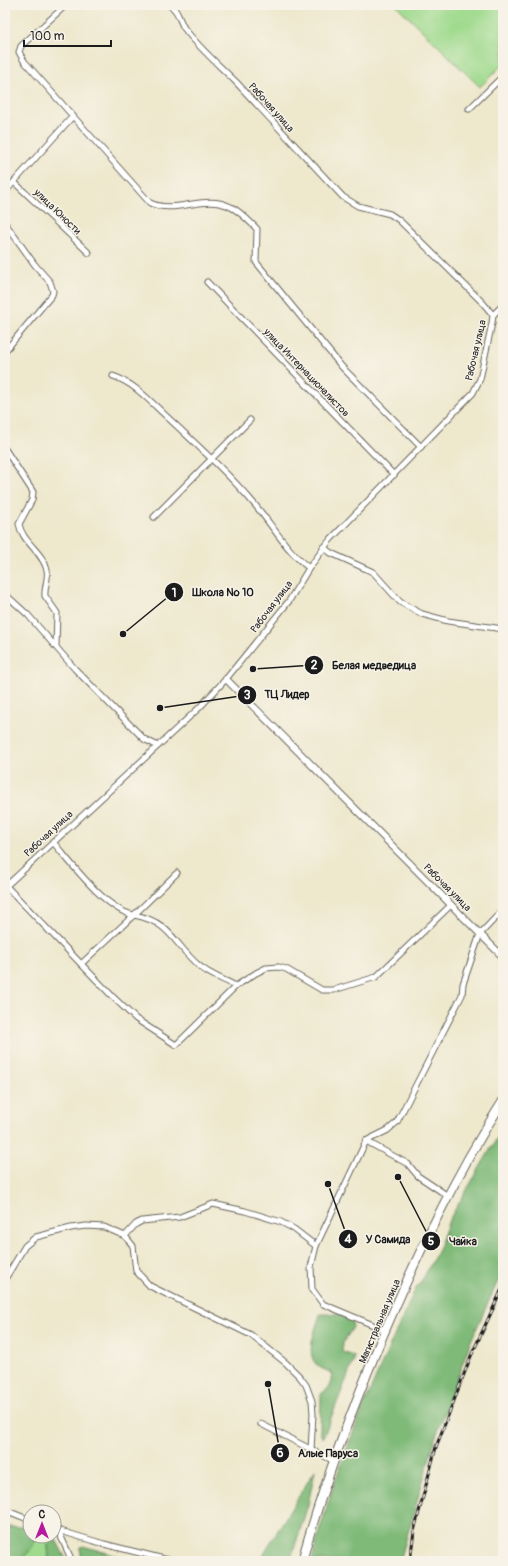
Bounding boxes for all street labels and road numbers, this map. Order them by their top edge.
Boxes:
street label: Рабочая улица [246,81,297,135]
street label: улица Юности [31,186,84,237]
street label: Рабочая улица [463,318,489,382]
street label: улица Интернационалистов [260,325,352,419]
street label: Рабочая улица [248,578,295,635]
street label: Рабочая улица [22,808,76,859]
street label: Рабочая улица [421,862,474,914]
street label: Магистральная улица [357,1277,403,1365]

